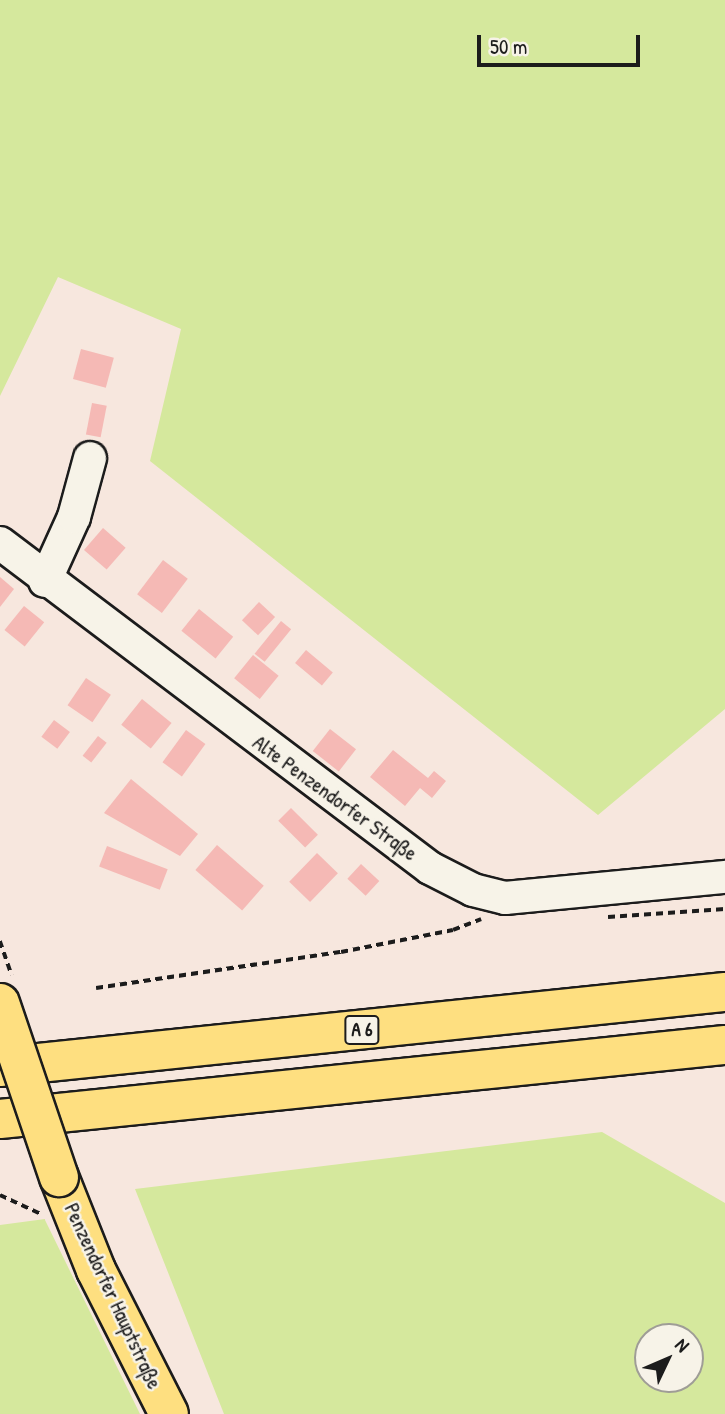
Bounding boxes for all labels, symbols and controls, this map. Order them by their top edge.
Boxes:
scale bar [480,21,643,65]
text: 50 m [490,32,527,61]
street label: Alte Penzendorfer Straße [248,730,422,866]
road number: A 6 [343,1014,381,1046]
street label: Penzendorfer Hauptstraße [59,1199,167,1393]
north arrow [634,1323,704,1393]
text: N [670,1332,696,1357]

